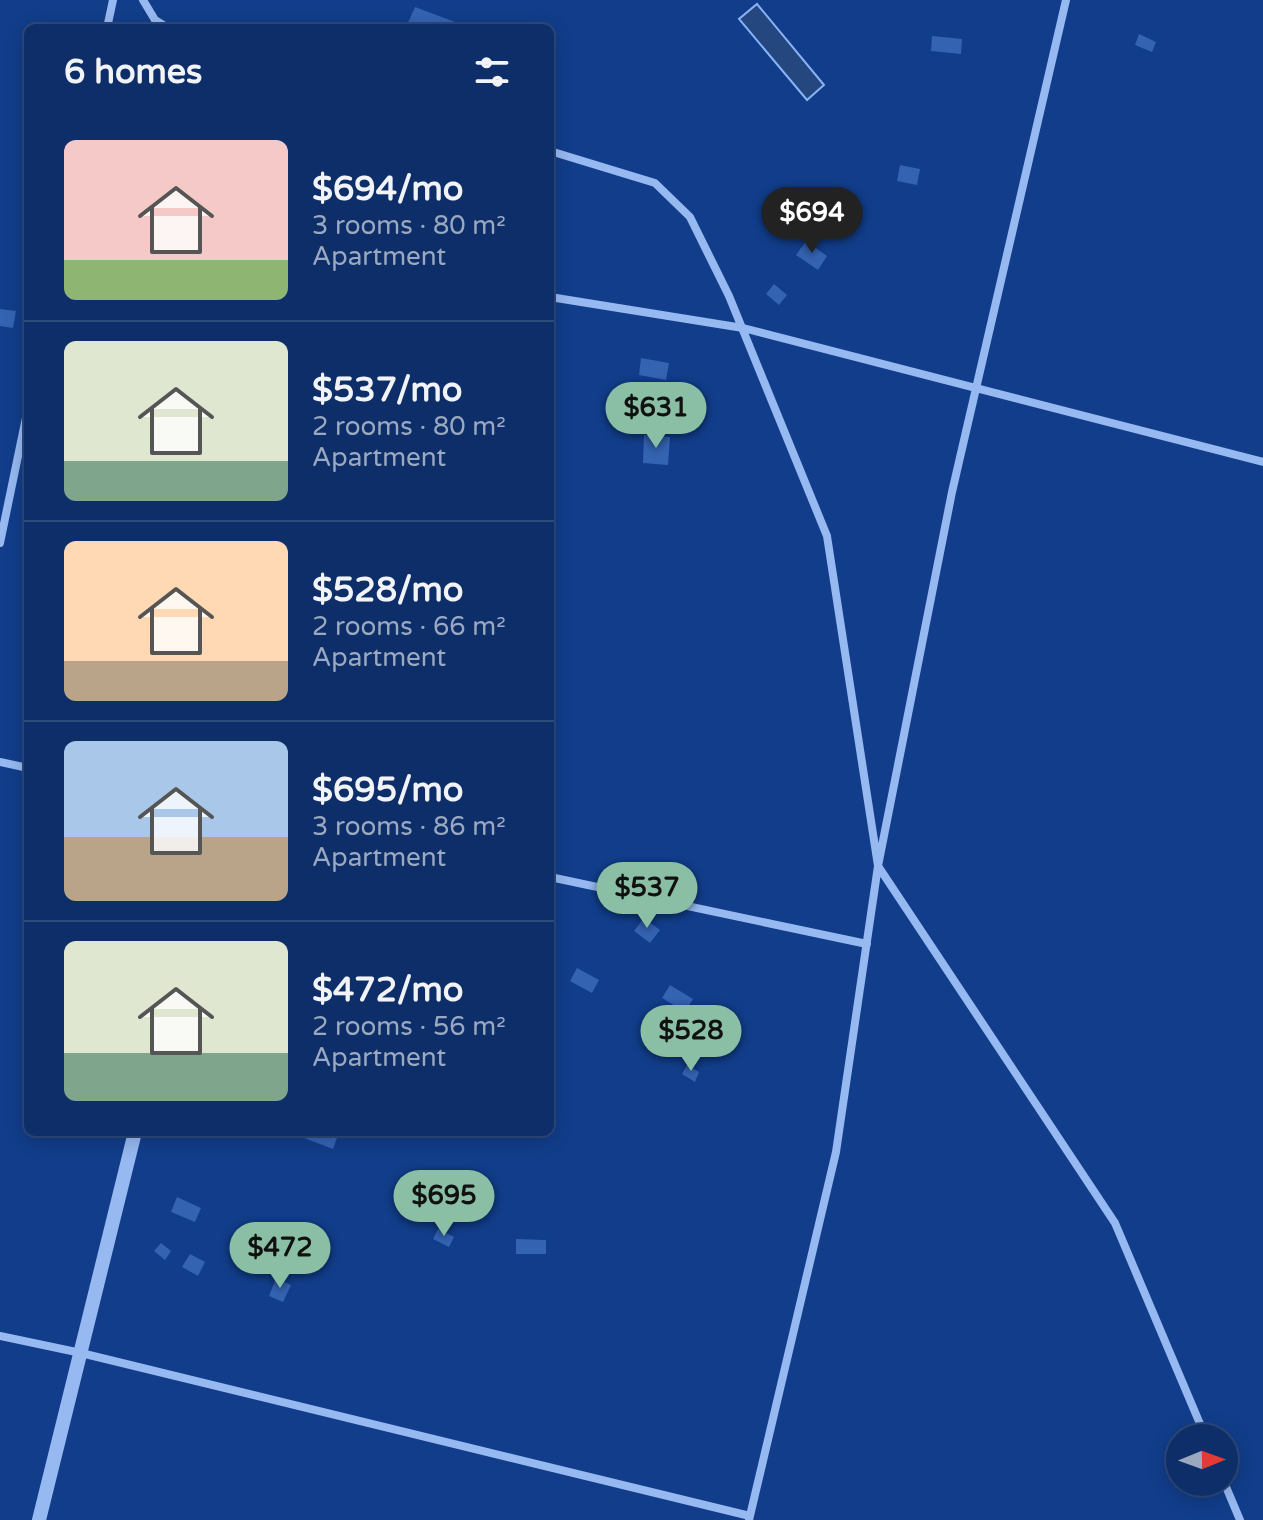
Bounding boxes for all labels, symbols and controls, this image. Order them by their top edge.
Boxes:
icon: filters [470,50,514,94]
text: 6 homes [64,52,202,93]
text: $694/mo [312,169,463,210]
icon: home [128,172,224,268]
pin: $694 [765,187,859,255]
text: $694 [779,197,845,228]
text: 3 rooms · 80 m² [312,210,506,241]
text: Apartment [312,241,446,272]
text: $537/mo [312,370,462,411]
icon: home [128,373,224,469]
pin: $631 [609,382,703,450]
text: $631 [623,392,689,423]
text: 2 rooms · 80 m² [312,411,506,442]
text: Apartment [312,442,446,473]
text: $528/mo [312,570,463,611]
icon: home [128,573,224,669]
text: 2 rooms · 66 m² [312,611,506,642]
text: Apartment [312,642,446,673]
text: $695/mo [312,770,463,811]
icon: home [128,773,224,869]
text: 3 rooms · 86 m² [312,811,506,842]
text: Apartment [312,842,446,873]
pin: $537 [600,862,694,930]
text: $537 [614,872,680,903]
text: $472/mo [312,970,463,1011]
icon: home [128,973,224,1069]
pin: $528 [644,1005,738,1073]
text: 2 rooms · 56 m² [312,1011,506,1042]
text: $528 [658,1015,724,1046]
text: Apartment [312,1042,446,1073]
pin: $695 [397,1170,491,1238]
text: $695 [411,1180,477,1211]
pin: $472 [233,1222,327,1290]
text: $472 [247,1232,313,1263]
north arrow [1166,1424,1238,1496]
map controls [1166,1424,1238,1496]

